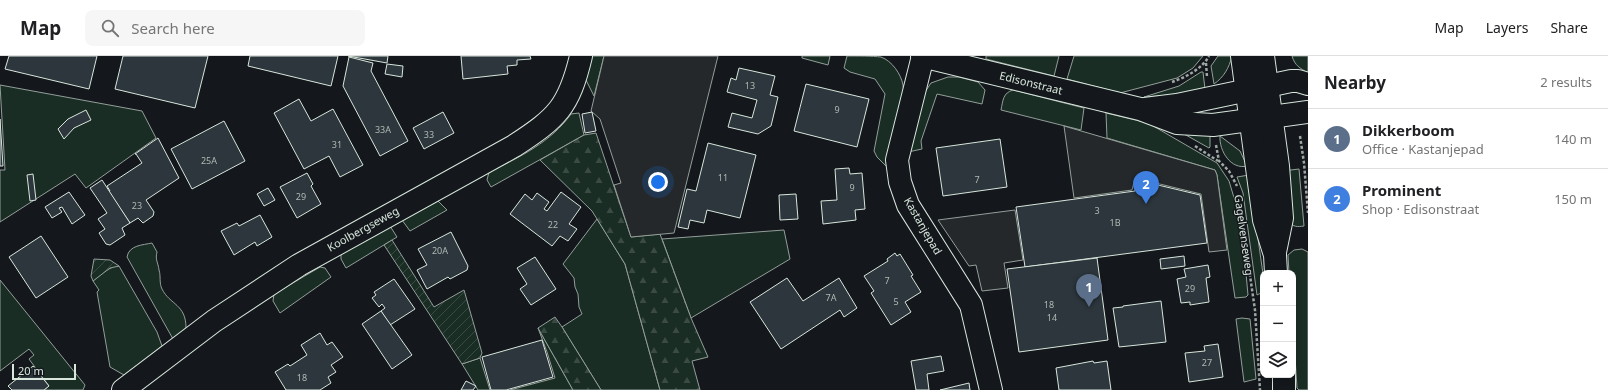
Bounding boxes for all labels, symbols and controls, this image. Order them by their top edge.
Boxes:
search box [85,10,365,46]
text: Map [20,15,61,41]
icon: search [99,17,121,39]
text: Search here [131,18,215,38]
text: Map [1435,18,1464,37]
text: Layers [1486,18,1528,37]
text: Share [1550,18,1588,37]
street label: Edisonstraat [998,67,1064,98]
text: Nearby [1324,71,1386,94]
text: 2 results [1540,73,1592,91]
house number: 13 [745,79,755,92]
house number: 9 [834,103,840,116]
text: Dikkerboom [1362,120,1455,140]
house number: 33A [375,123,391,136]
house number: 33 [424,128,434,141]
text: 1 [1333,130,1341,148]
text: 140 m [1554,130,1592,148]
house number: 31 [332,138,342,151]
text: Office · Kastanjepad [1362,140,1484,158]
house number: 25A [201,154,217,167]
house number: 11 [718,171,728,184]
pin: 2 [1133,171,1159,204]
your location [648,172,668,192]
house number: 7 [974,173,980,186]
text: Prominent [1362,180,1441,200]
house number: 9 [849,181,855,194]
house number: 29 [296,190,306,203]
text: 2 [1333,190,1341,208]
text: 150 m [1554,190,1592,208]
street label: Kastanjepad [901,194,946,257]
street label: Gagelvenseweg [1231,194,1258,276]
house number: 23 [132,199,142,212]
text: Shop · Edisonstraat [1362,200,1479,218]
street label: Koolbergseweg [324,203,401,255]
house number: 3 [1094,204,1100,217]
house number: 1B [1110,216,1121,229]
house number: 22 [548,218,558,231]
house number: 20A [432,244,448,257]
map controls [1260,270,1296,378]
button: + [1260,270,1296,306]
house number: 7 [884,274,890,287]
pin: 1 [1076,274,1102,307]
house number: 29 [1185,282,1195,295]
house number: 7A [826,291,837,304]
house number: 5 [893,295,899,308]
house number: 18 [1044,298,1054,311]
button: − [1260,306,1296,342]
house number: 14 [1047,311,1057,324]
button: layers [1260,342,1296,378]
house number: 27 [1202,356,1212,369]
scale bar [12,362,76,381]
text: 20 m [18,363,44,378]
house number: 18 [297,371,307,384]

